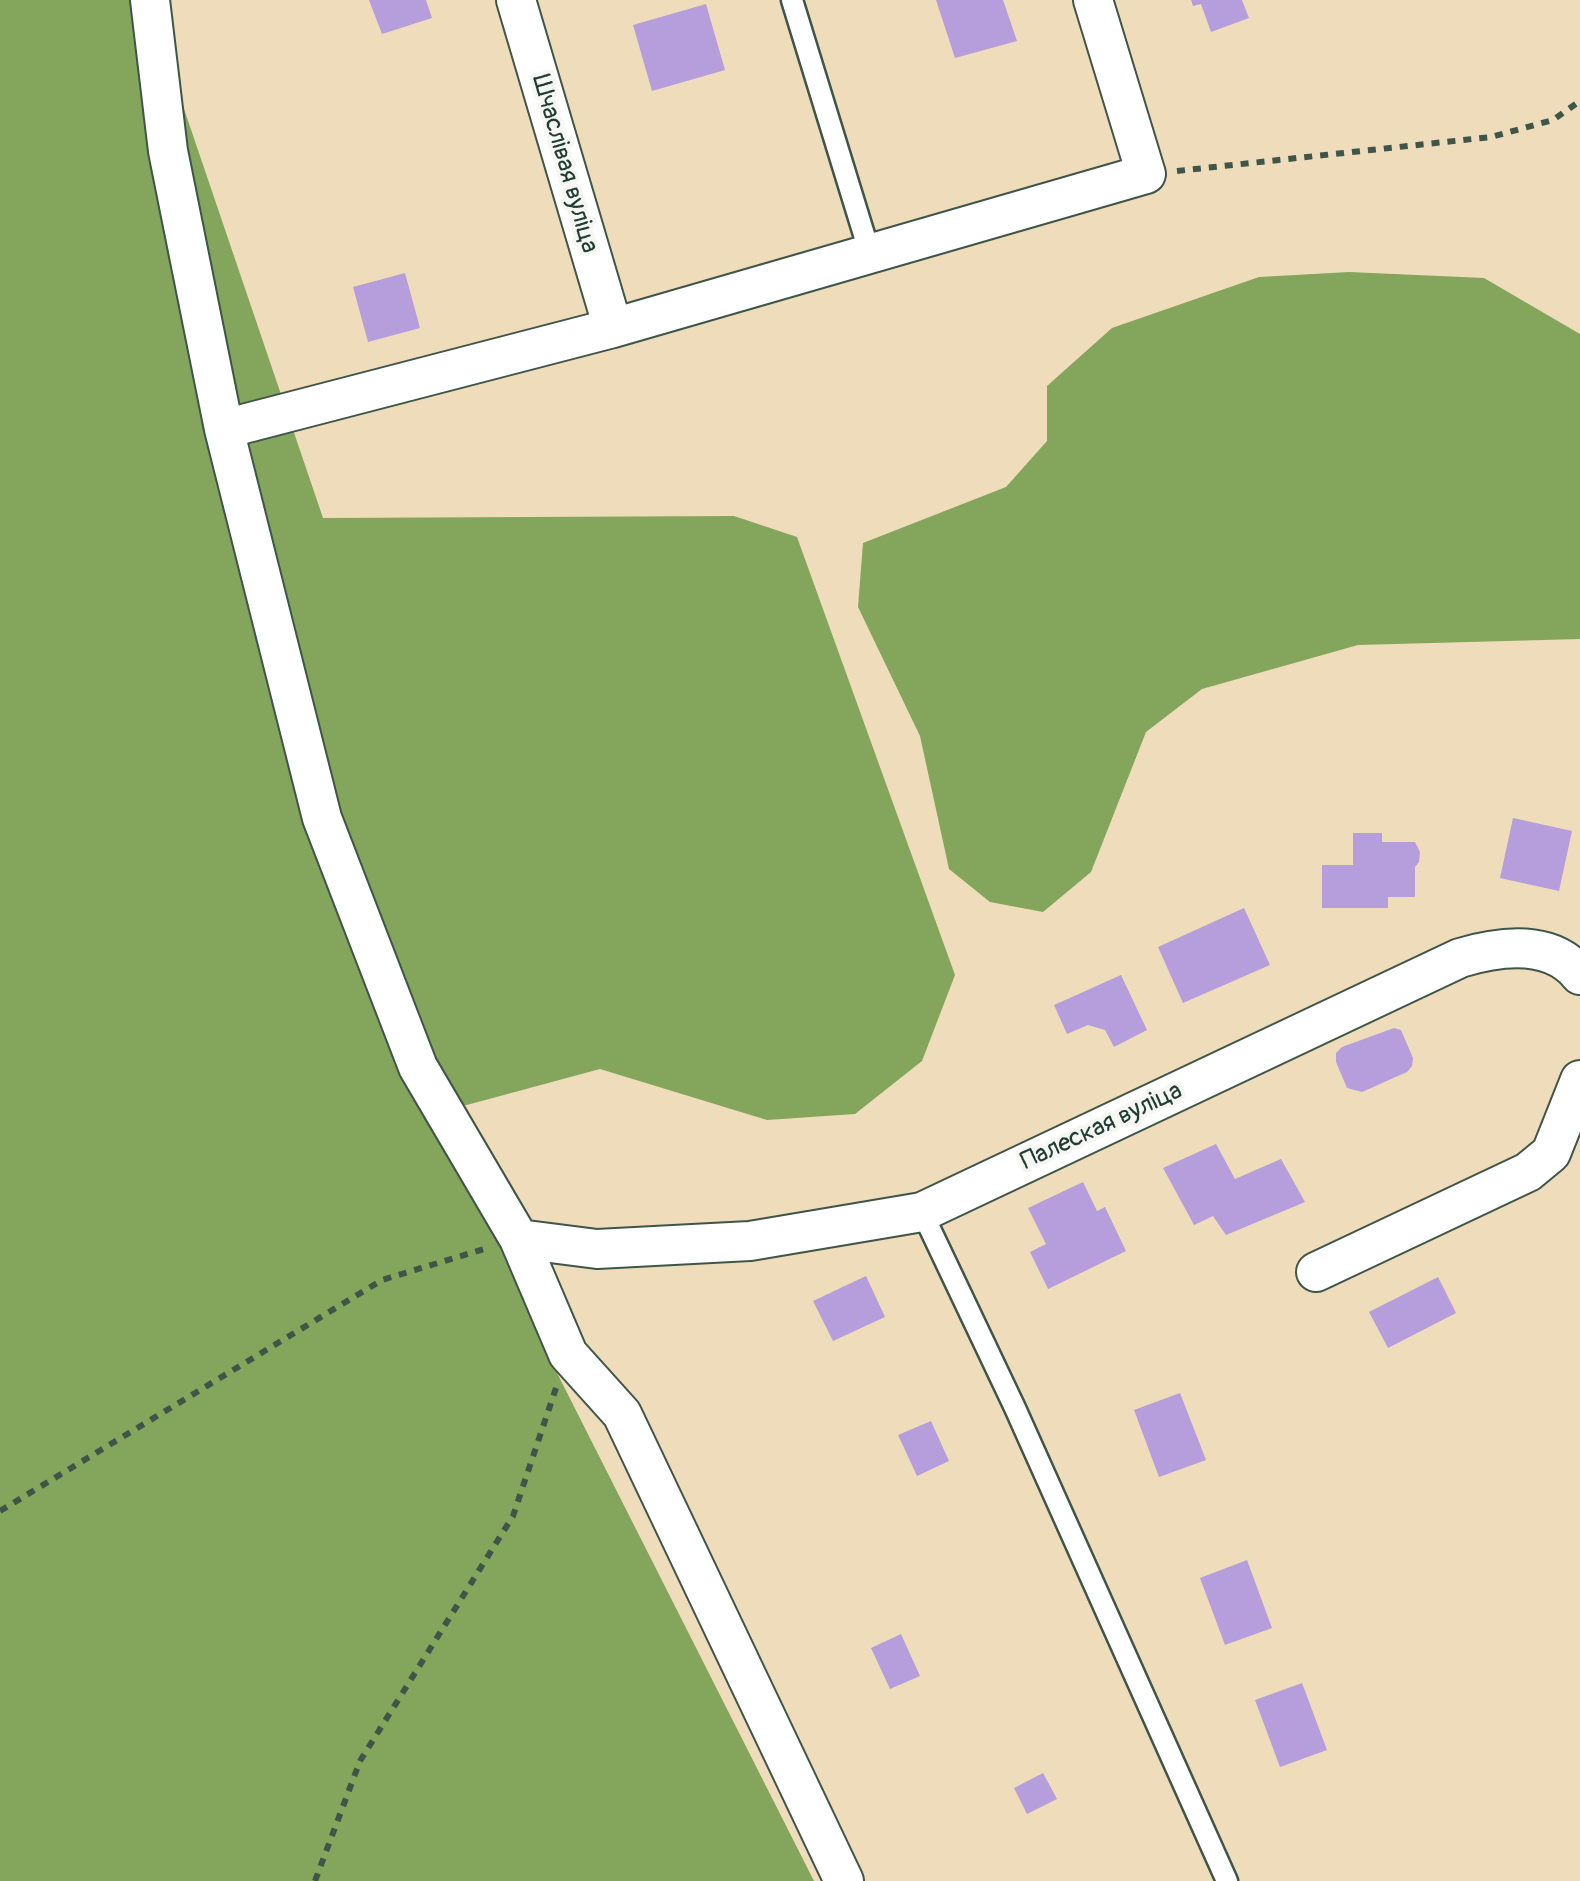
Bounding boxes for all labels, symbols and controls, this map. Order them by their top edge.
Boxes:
street label: Шчаслівая вуліца [524,71,604,257]
street label: Палеская вуліца [1017,1077,1187,1177]

